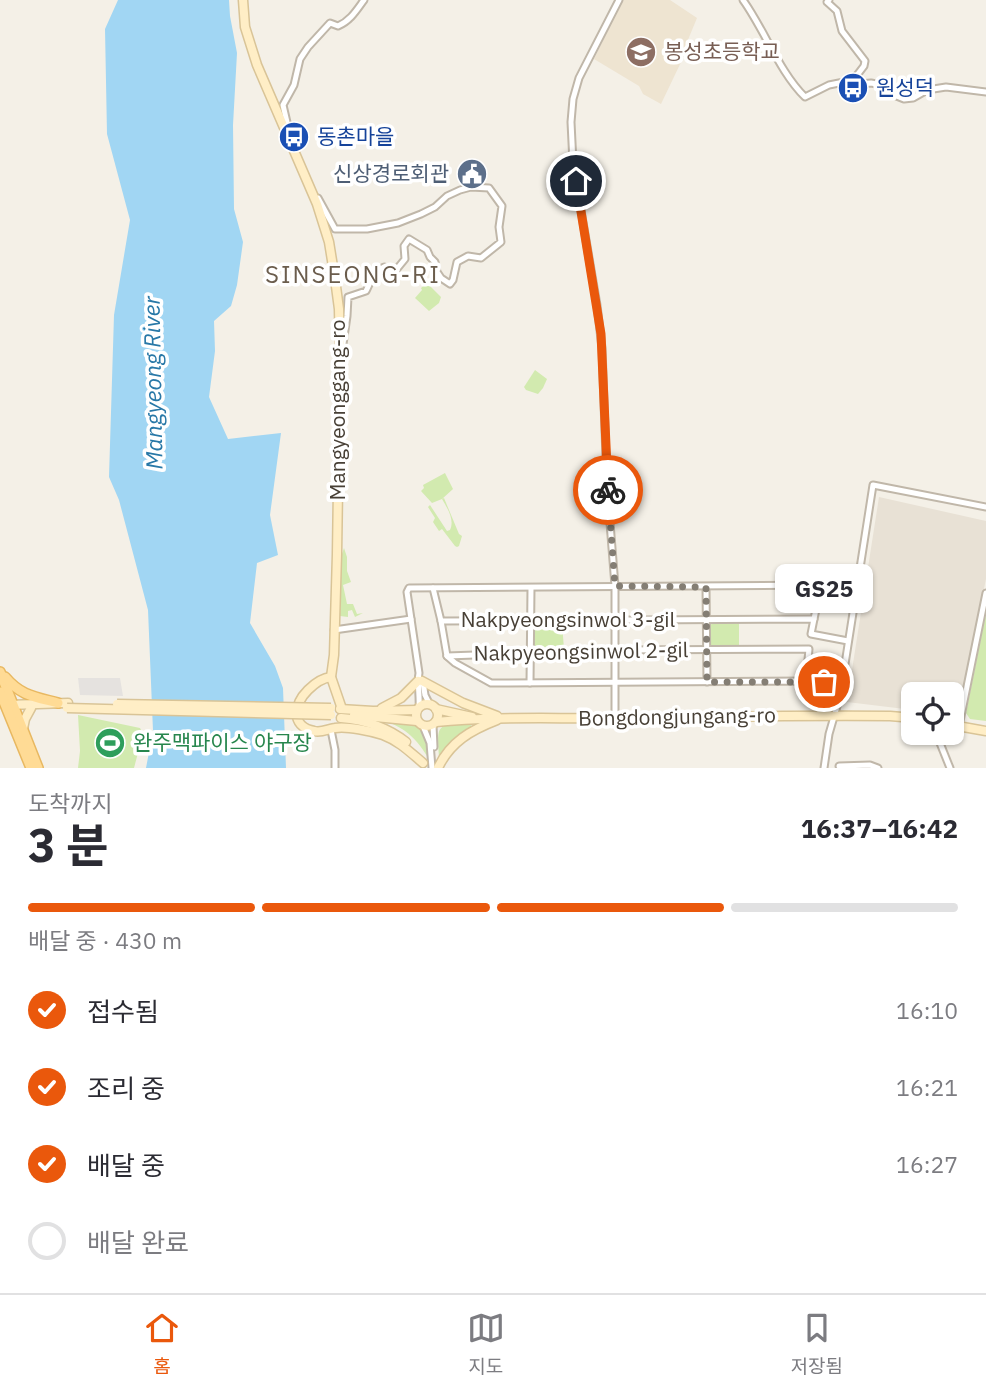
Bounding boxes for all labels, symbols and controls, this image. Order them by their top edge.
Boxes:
school or university icon: 봉성초등학교 [624,35,658,69]
place label: 봉성초등학교 [664,37,780,65]
bus stop icon: 원성덕 [836,71,870,105]
place label: 원성덕 [876,73,934,101]
bus stop icon: 동촌마을 [277,120,311,154]
place label: 동촌마을 [317,122,394,150]
pin [546,151,606,211]
public building icon: 신상경로회관 [455,157,489,191]
place label: 신상경로회관 [333,159,449,187]
icon: home [557,162,595,200]
district label: SINSEONG-RI [265,258,441,290]
water label: Mangyeong River [135,295,169,470]
street label: Mangyeonggang-ro [323,319,351,501]
courier [573,455,643,525]
icon: bike [589,471,627,509]
callout: GS25 [775,563,873,612]
text: GS25 [795,573,853,603]
street label: Nakpyeongsinwol 3-gil [461,605,676,633]
street label: Nakpyeongsinwol 2-gil [473,635,689,667]
pin [794,652,854,712]
icon: bag [805,663,843,701]
map controls [901,682,964,745]
button: locate [901,682,964,745]
street label: Bongdongjungang-ro [578,700,776,732]
sports icon: 완주맥파이스 야구장 [93,726,127,760]
place label: 완주맥파이스 야구장 [133,728,312,756]
text: 도착까지 [28,788,113,818]
text: 16:37–16:42 [801,811,958,845]
text: 3 분 [28,815,109,875]
text: 배달 중 · 430 m [28,925,182,955]
icon: check [28,991,66,1029]
text: 접수됨 [87,994,159,1028]
text: 16:10 [896,995,958,1025]
icon: check [28,1068,66,1106]
text: 조리 중 [87,1071,165,1105]
text: 16:21 [896,1072,958,1102]
icon: check [28,1145,66,1183]
text: 배달 중 [87,1148,165,1182]
text: 16:27 [896,1149,958,1179]
text: 배달 완료 [87,1225,189,1259]
tab: 홈 [143,1309,181,1378]
tab: 지도 [467,1309,505,1378]
tab: 저장됨 [791,1309,843,1378]

